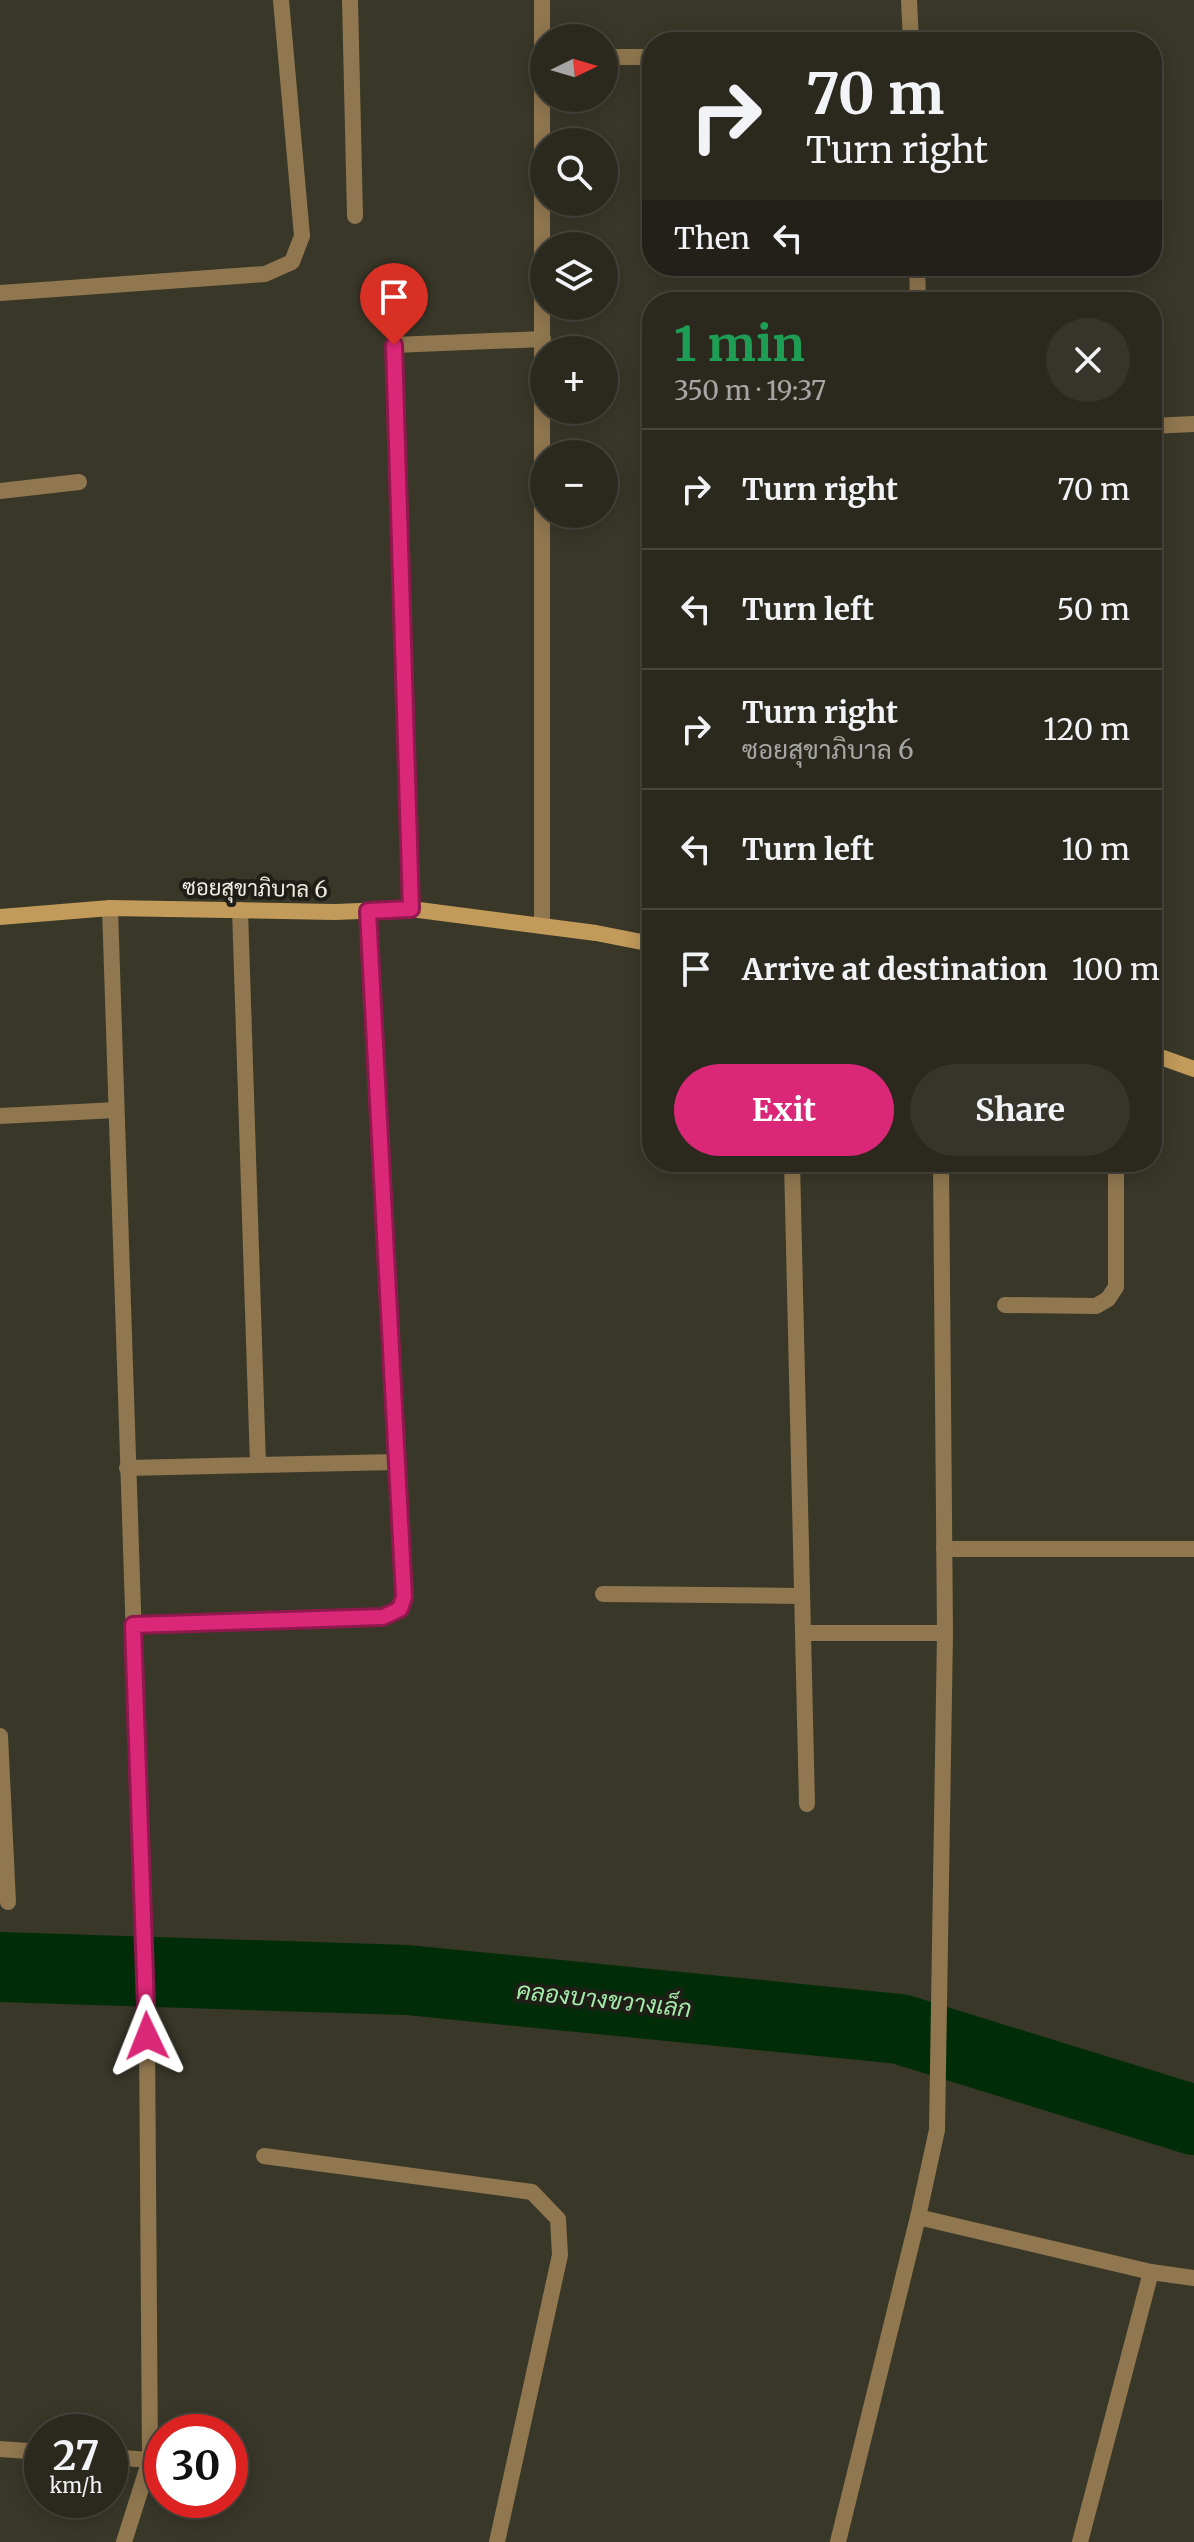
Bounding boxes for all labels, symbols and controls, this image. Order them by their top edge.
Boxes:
north arrow [530,24,618,112]
map controls [530,24,618,528]
text: 70 m [806,59,944,129]
icon: right [674,64,778,168]
button: search [530,128,618,216]
text: Turn right [806,128,988,173]
icon: left [766,216,810,260]
text: Then [674,219,750,257]
button: layers [530,232,618,320]
pin [360,263,428,345]
icon: arrive [372,275,416,319]
text: 1 min [674,314,805,374]
button: close [1046,318,1130,402]
button: + [530,336,618,424]
text: 350 m · 19:37 [674,374,826,407]
button: − [530,440,618,528]
icon: right [674,467,718,511]
text: Turn right [742,470,898,508]
text: 70 m [1057,470,1130,508]
icon: left [674,587,718,631]
text: Turn left [742,590,874,628]
text: 50 m [1057,590,1130,628]
text: Turn right [742,693,898,731]
icon: right [674,707,718,751]
text: 120 m [1043,710,1130,748]
text: ซอยสุขาภิบาล 6 [742,733,914,766]
icon: left [674,827,718,871]
text: Turn left [742,830,874,868]
text: 10 m [1062,830,1130,868]
street label: ซอยสุขาภิบาล 6 [182,873,328,905]
icon: arrive [674,947,718,991]
text: Arrive at destination [742,950,1048,988]
text: 100 m [1072,950,1160,988]
button: Exit [674,1064,894,1156]
button: Share [910,1064,1130,1156]
water label: คลองบางขวางเล็ก [515,1974,693,2024]
position arrow [105,1994,189,2078]
speed limit sign: 30 [144,2414,248,2518]
text: 27 [53,2431,99,2481]
text: km/h [50,2473,102,2498]

